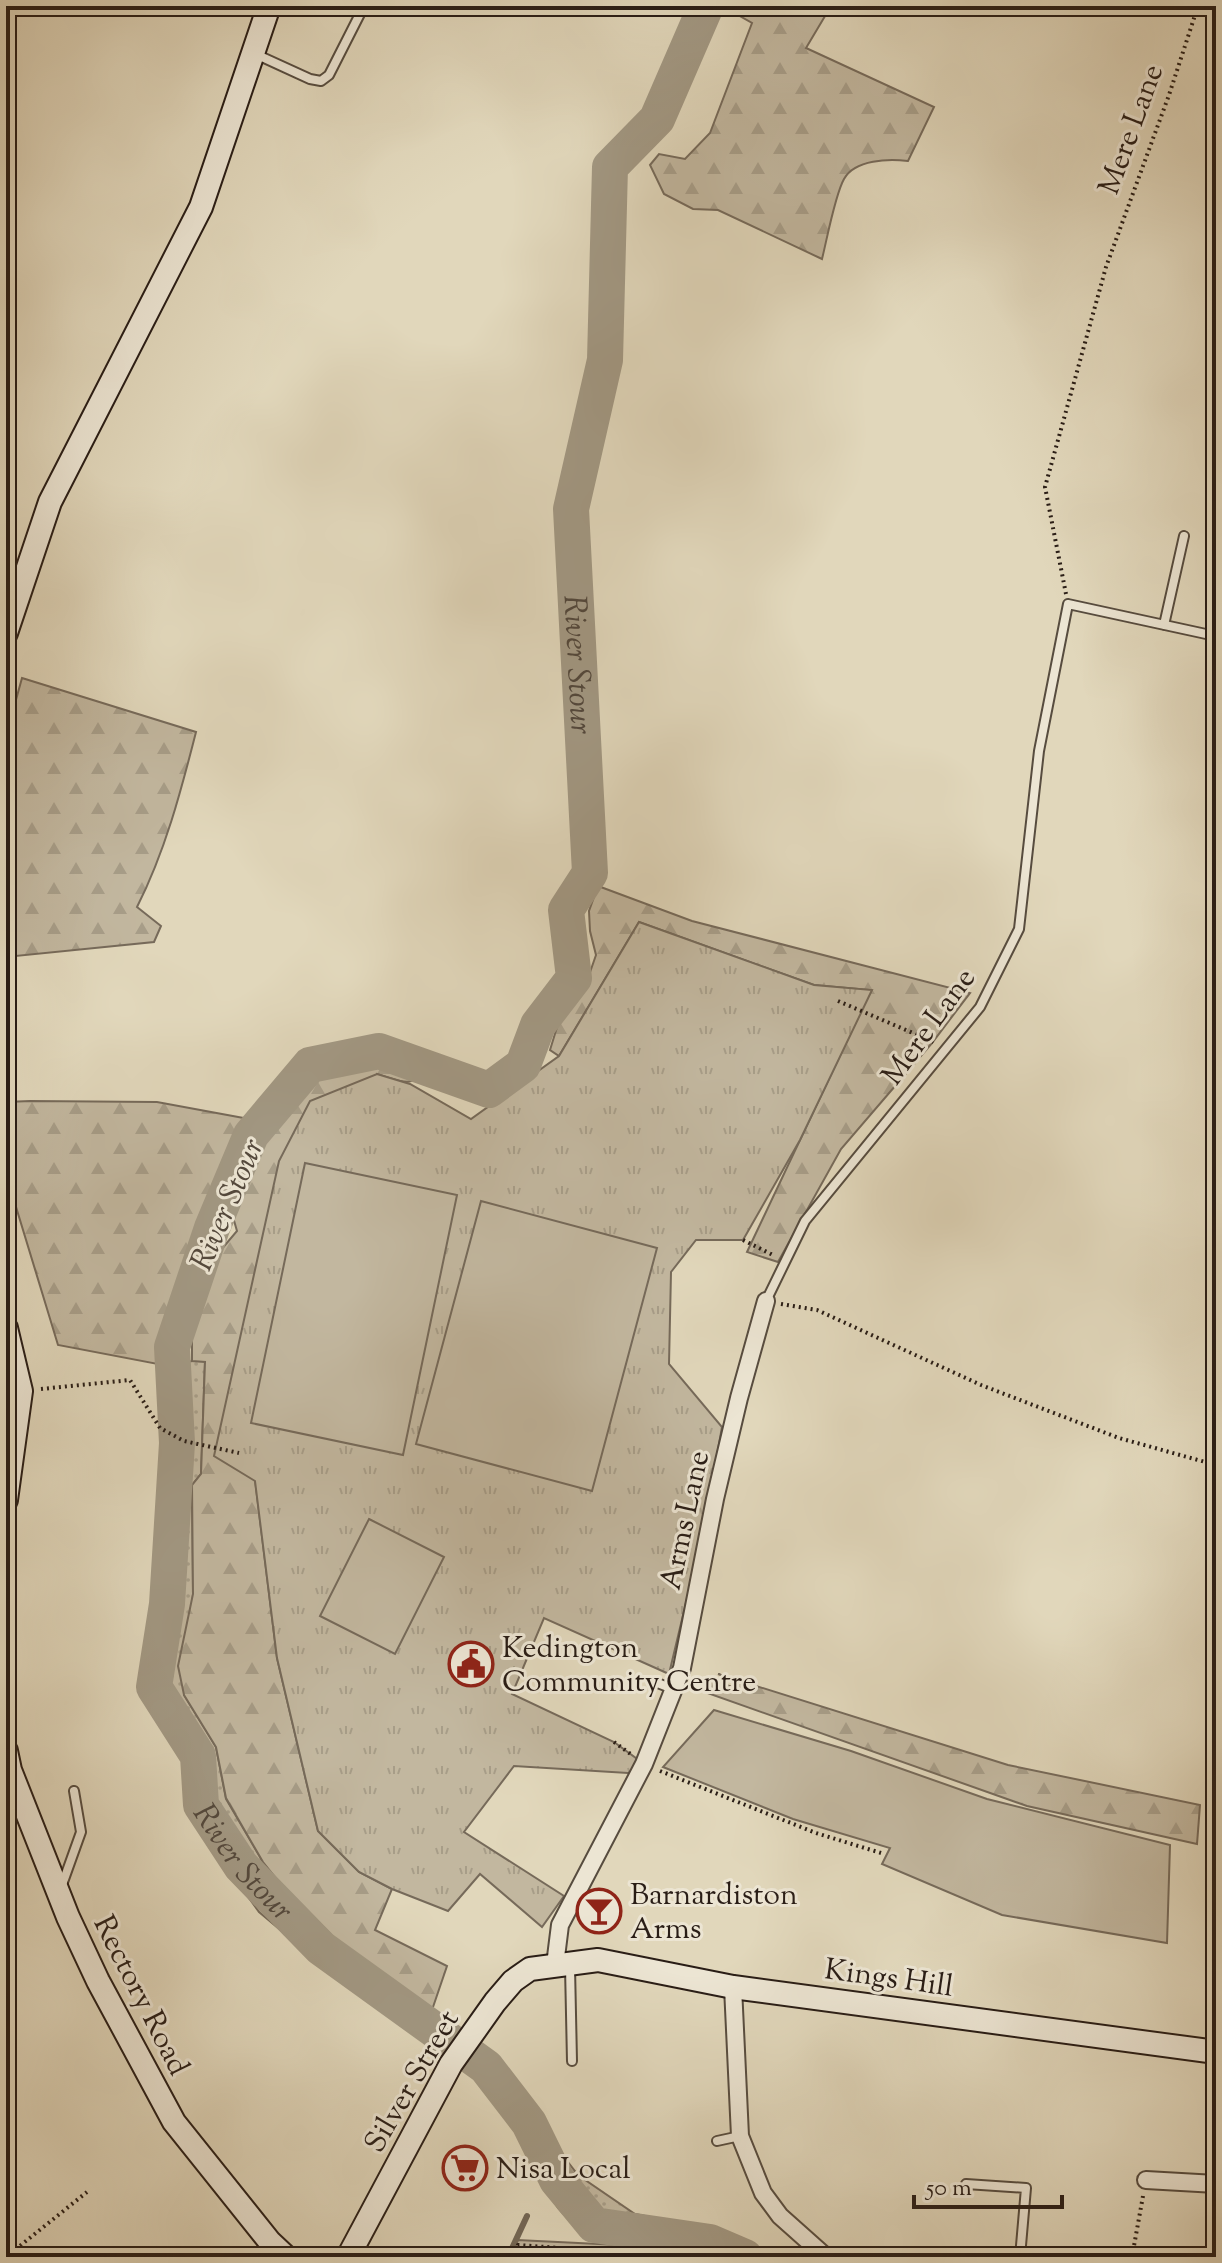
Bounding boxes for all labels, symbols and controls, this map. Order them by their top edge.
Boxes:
street label: Mere Lane [1089,59,1176,201]
water label: River Stour [550,594,603,736]
street label: Mere Lane [873,960,987,1095]
water label: River Stour [180,1132,277,1278]
street label: Arms Lane [651,1447,722,1594]
place label: Kedington Community Centre [502,1628,756,1705]
public building icon: Kedington Community Centre [447,1640,495,1688]
water label: River Stour [180,1795,303,1933]
place label: Barnardiston Arms [630,1875,798,1952]
bar icon: Barnardiston Arms [575,1887,623,1935]
street label: Rectory Road [81,1909,199,2084]
street label: Kings Hill [822,1949,956,2010]
street label: Silver Street [355,2003,471,2162]
supermarket icon: Nisa Local [441,2144,489,2192]
place label: Nisa Local [496,2149,631,2192]
scale bar [914,2159,1062,2209]
text: 50 m [924,2172,972,2206]

